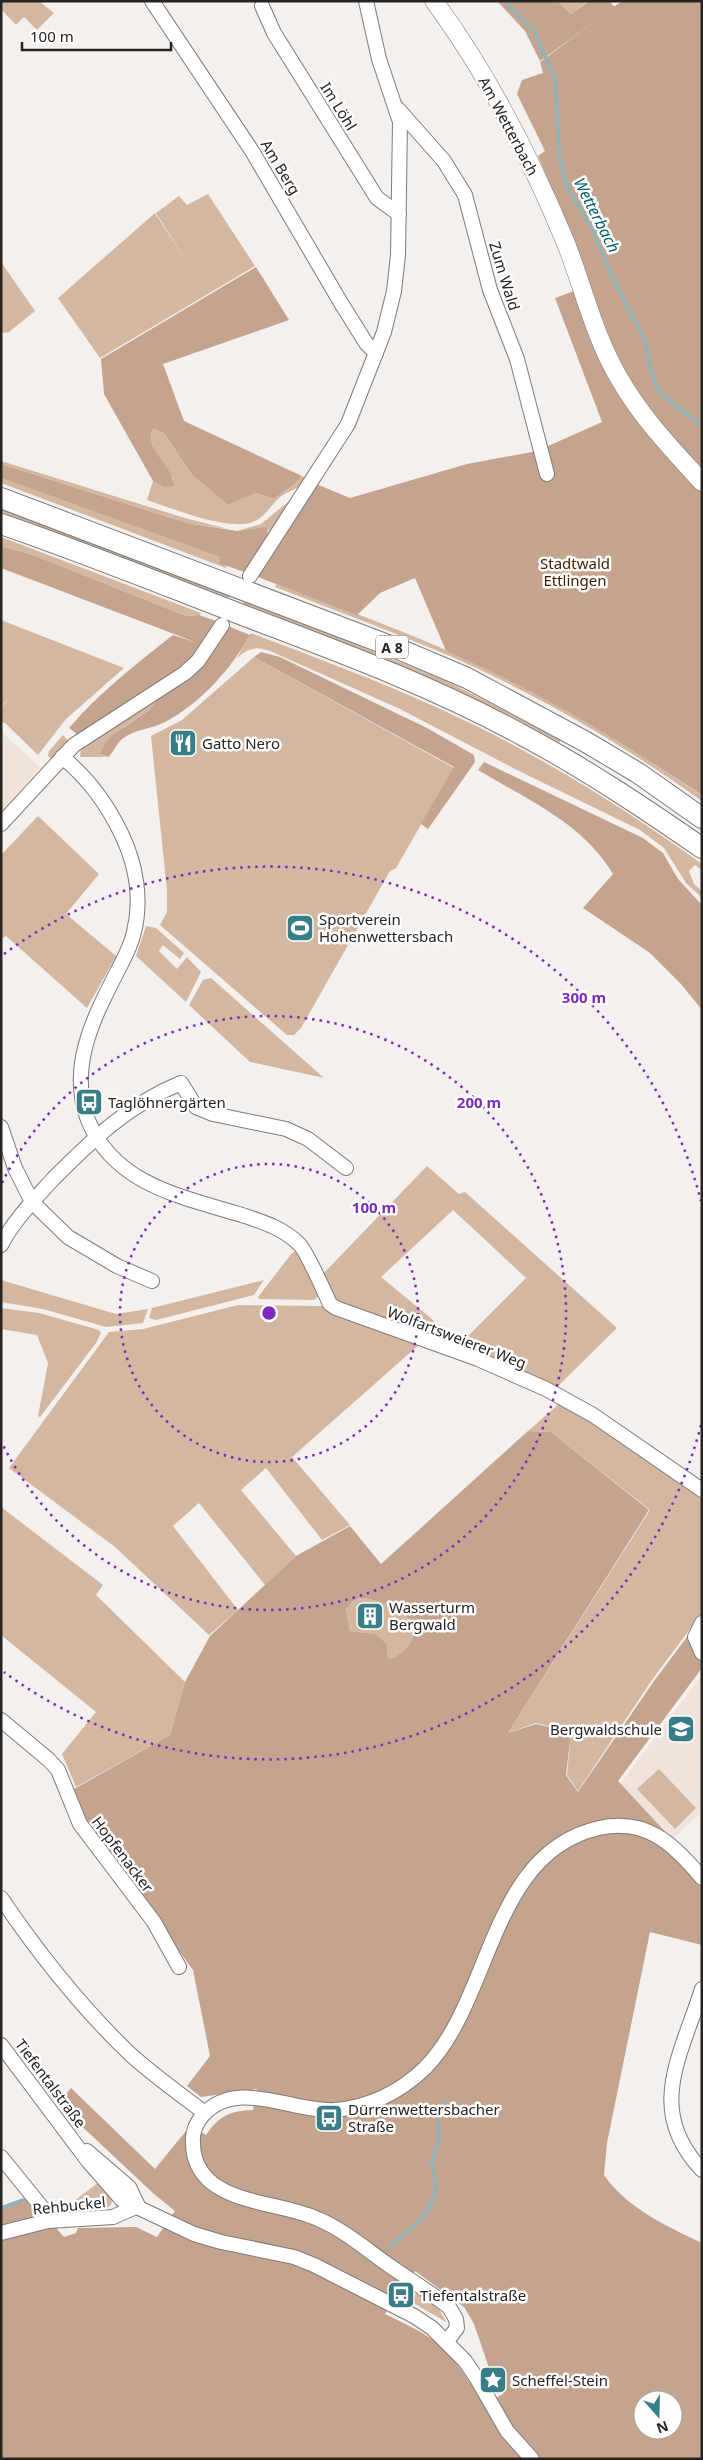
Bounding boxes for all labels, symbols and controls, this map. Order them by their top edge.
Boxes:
scale bar [22,20,171,52]
text: 100 m [30,26,74,46]
street label: Am Wetterbach [475,73,543,179]
street label: Im Löhl [316,78,362,134]
street label: Am Berg [257,136,305,198]
water label: Wetterbach [569,174,625,256]
street label: Zum Wald [485,239,525,313]
park label: Stadtwald Ettlingen [540,553,610,590]
road number: A 8 [376,636,408,659]
restaurant icon: Gatto Nero [168,728,198,758]
place label: Gatto Nero [202,733,280,753]
place label: Sportverein Hohenwettersbach [319,909,453,946]
sports icon: Sportverein Hohenwettersbach [285,913,315,943]
text: 300 m [562,987,606,1007]
bus stop icon: Taglöhnergärten [74,1087,104,1117]
place label: Taglöhnergärten [108,1092,226,1112]
text: 200 m [457,1092,501,1112]
text: 100 m [352,1197,396,1217]
street label: Wolfartsweierer Weg [385,1301,529,1373]
centre of rings [260,1304,278,1322]
place label: Wasserturm Bergwald [389,1597,475,1634]
building icon: Wasserturm Bergwald [355,1601,385,1631]
school or university icon: Bergwaldschule [666,1714,696,1744]
place label: Bergwaldschule [550,1719,662,1739]
street label: Hopfenacker [88,1812,158,1896]
street label: Tiefentalstraße [11,2035,91,2131]
place label: Dürrenwettersbacher Straße [348,2099,500,2136]
bus stop icon: Dürrenwettersbacher Straße [314,2103,344,2133]
street label: Rehbuckel [32,2191,106,2219]
bus stop icon: Tiefentalstraße [386,2280,416,2310]
place label: Tiefentalstraße [420,2285,526,2305]
place icon: Scheffel-Stein [478,2365,508,2395]
place label: Scheffel-Stein [512,2370,608,2390]
north arrow [633,2390,683,2440]
text: N [654,2417,671,2439]

